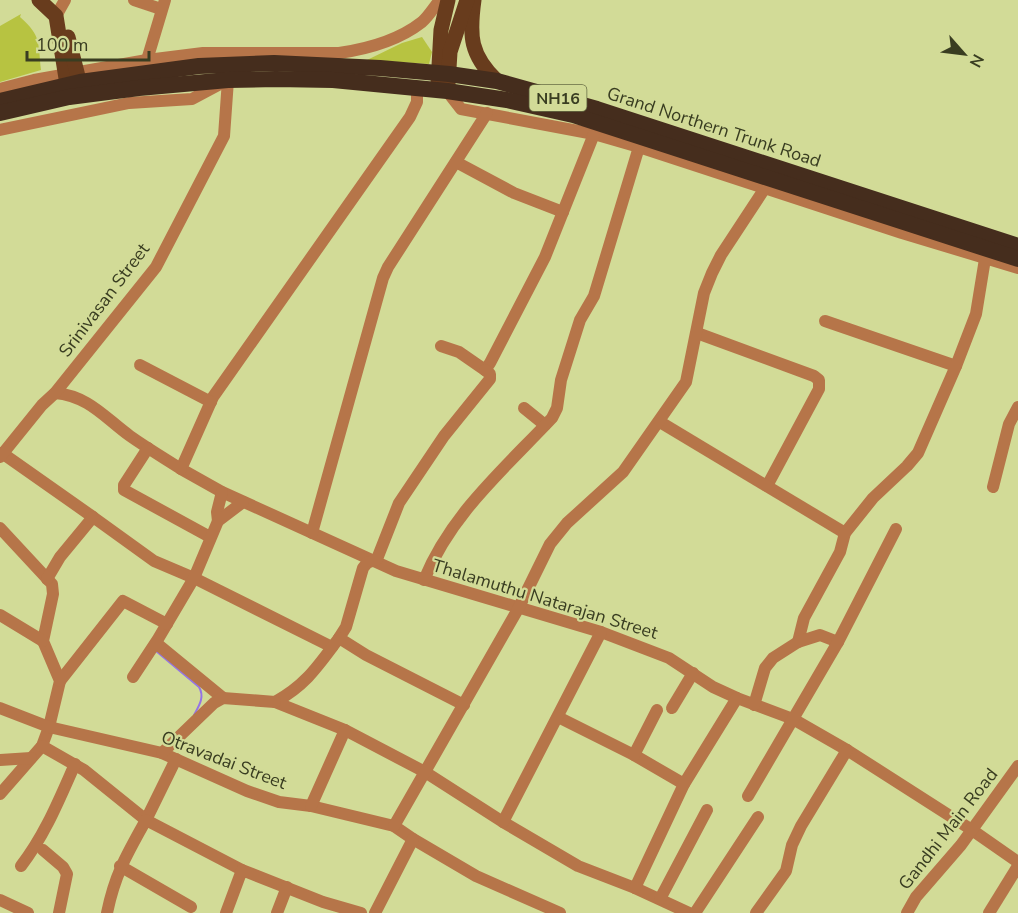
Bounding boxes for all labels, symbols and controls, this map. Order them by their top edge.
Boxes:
scale bar [27,24,148,62]
north arrow [934,24,994,84]
text: 100 m [36,33,88,57]
text: N [964,50,989,71]
street label: Grand Northern Trunk Road [604,81,824,173]
road number: NH16 [530,85,586,111]
street label: Srinivasan Street [53,238,155,362]
street label: Thalamuthu Natarajan Street [429,553,661,645]
street label: Otravadai Street [158,725,291,795]
street label: Gandhi Main Road [893,763,1003,895]

